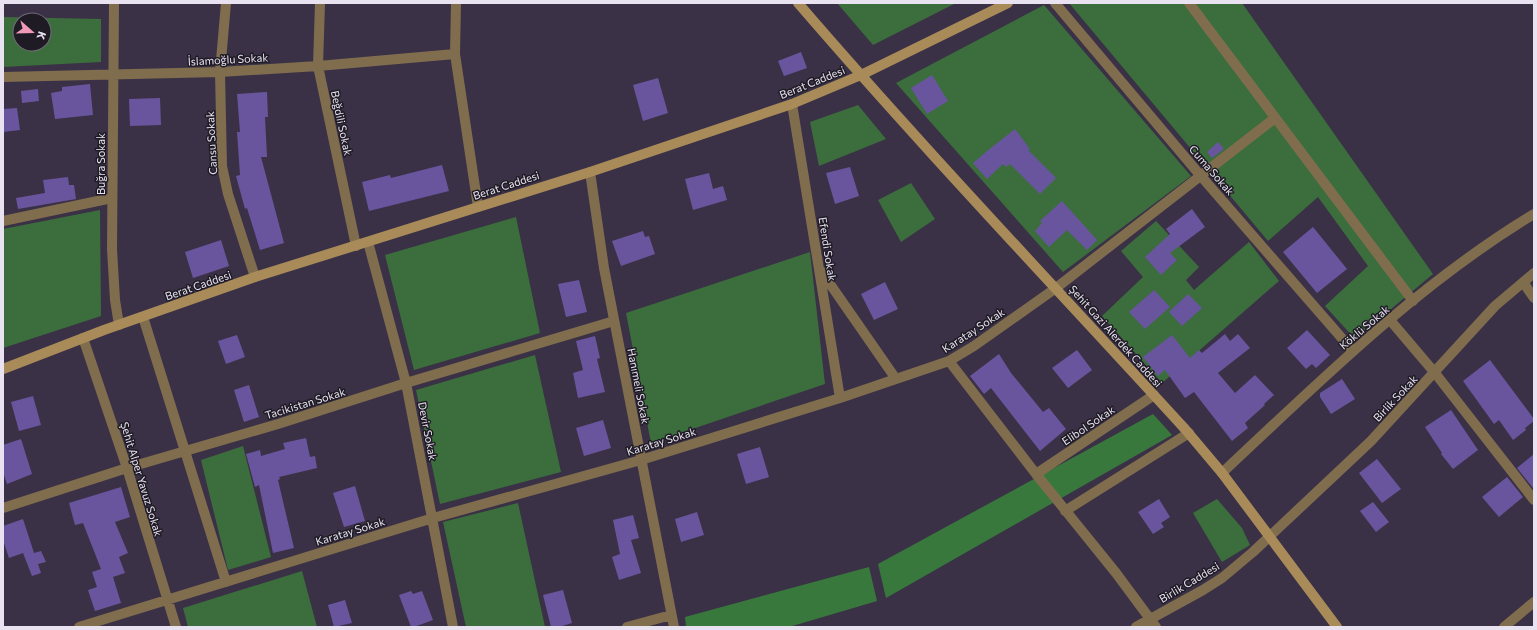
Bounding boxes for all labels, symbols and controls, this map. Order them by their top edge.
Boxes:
north arrow [12,12,52,52]
text: K [34,30,49,42]
street label: İslamoğlu Sokak [187,49,269,68]
street label: Berat Caddesi [777,63,847,101]
street label: Beğdili Sokak [329,89,355,157]
street label: Cansu Sokak [203,111,219,175]
street label: Buğra Sokak [94,133,107,195]
street label: Cuma Sokak [1187,142,1237,198]
street label: Berat Caddesi [471,168,541,202]
street label: Efendi Sokak [817,216,839,282]
street label: Berat Caddesi [163,268,233,302]
street label: Şehit Gazi Alerdek Caddesi [1067,282,1165,390]
street label: Köklü Sokak [1336,302,1392,352]
street label: Karatay Sokak [939,305,1007,355]
street label: Hanımeli Sokak [625,347,653,425]
street label: Birlik Sokak [1370,372,1420,424]
street label: Tacikistan Sokak [263,385,347,421]
street label: Devir Sokak [416,401,440,461]
street label: Elibol Sokak [1059,403,1117,447]
street label: Şehit Alper Yavuz Sokak [118,420,166,538]
street label: Karatay Sokak [625,424,697,458]
street label: Karatay Sokak [314,514,386,548]
street label: Birlik Caddesi [1157,559,1221,605]

